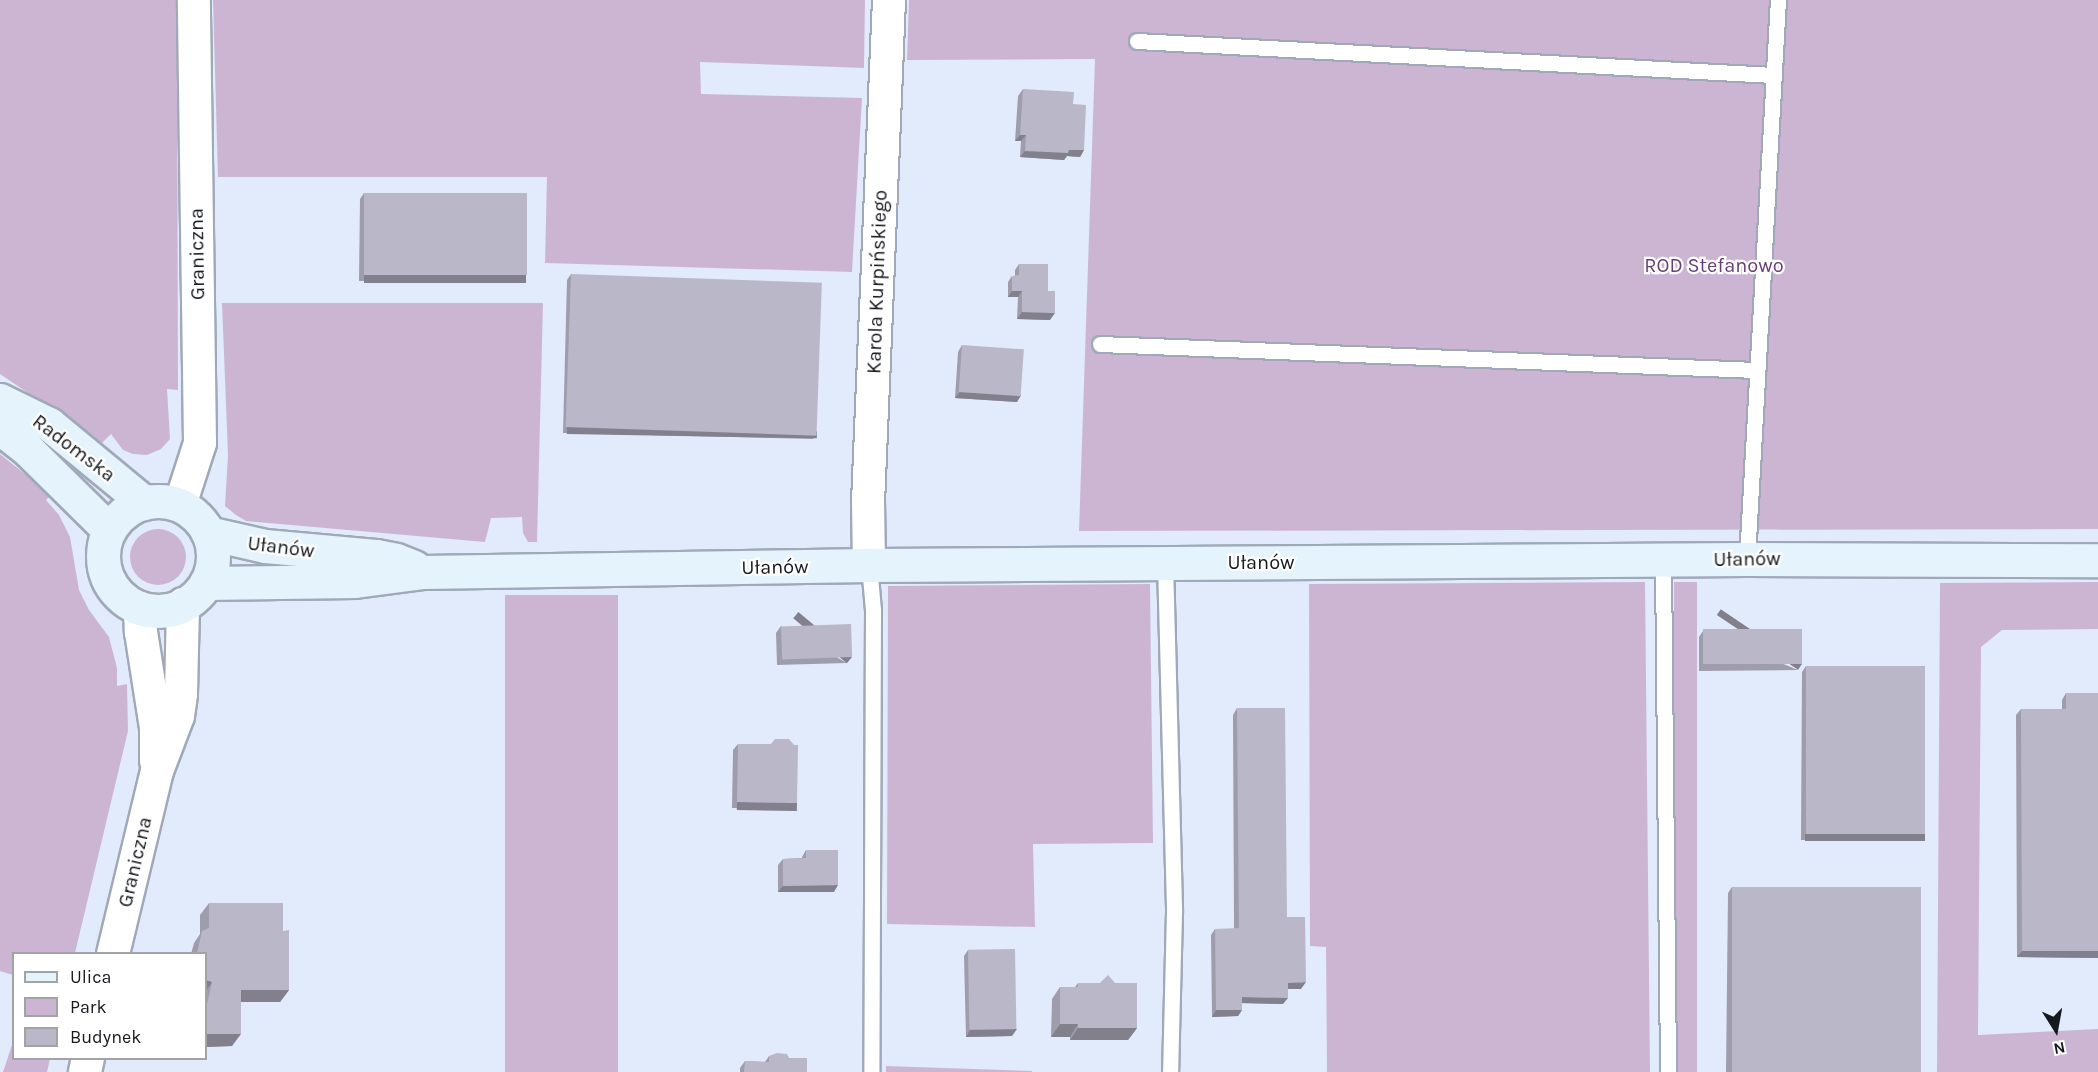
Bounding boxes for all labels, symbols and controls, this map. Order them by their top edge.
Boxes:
street label: Karola Kurpińskiego [862,190,892,374]
street label: Graniczna [184,208,210,300]
park label: ROD Stefanowo [1644,253,1784,277]
street label: Radomska [28,409,120,487]
street label: Ułanów [246,531,316,563]
street label: Ułanów [1713,546,1781,572]
street label: Ułanów [1227,550,1295,574]
street label: Ułanów [741,554,809,580]
street label: Graniczna [113,814,157,910]
legend [12,952,207,1060]
text: Ulica [70,966,111,988]
text: Park [70,996,107,1018]
north arrow [2026,1000,2086,1060]
text: Budynek [70,1026,141,1048]
text: N [2052,1038,2067,1059]

